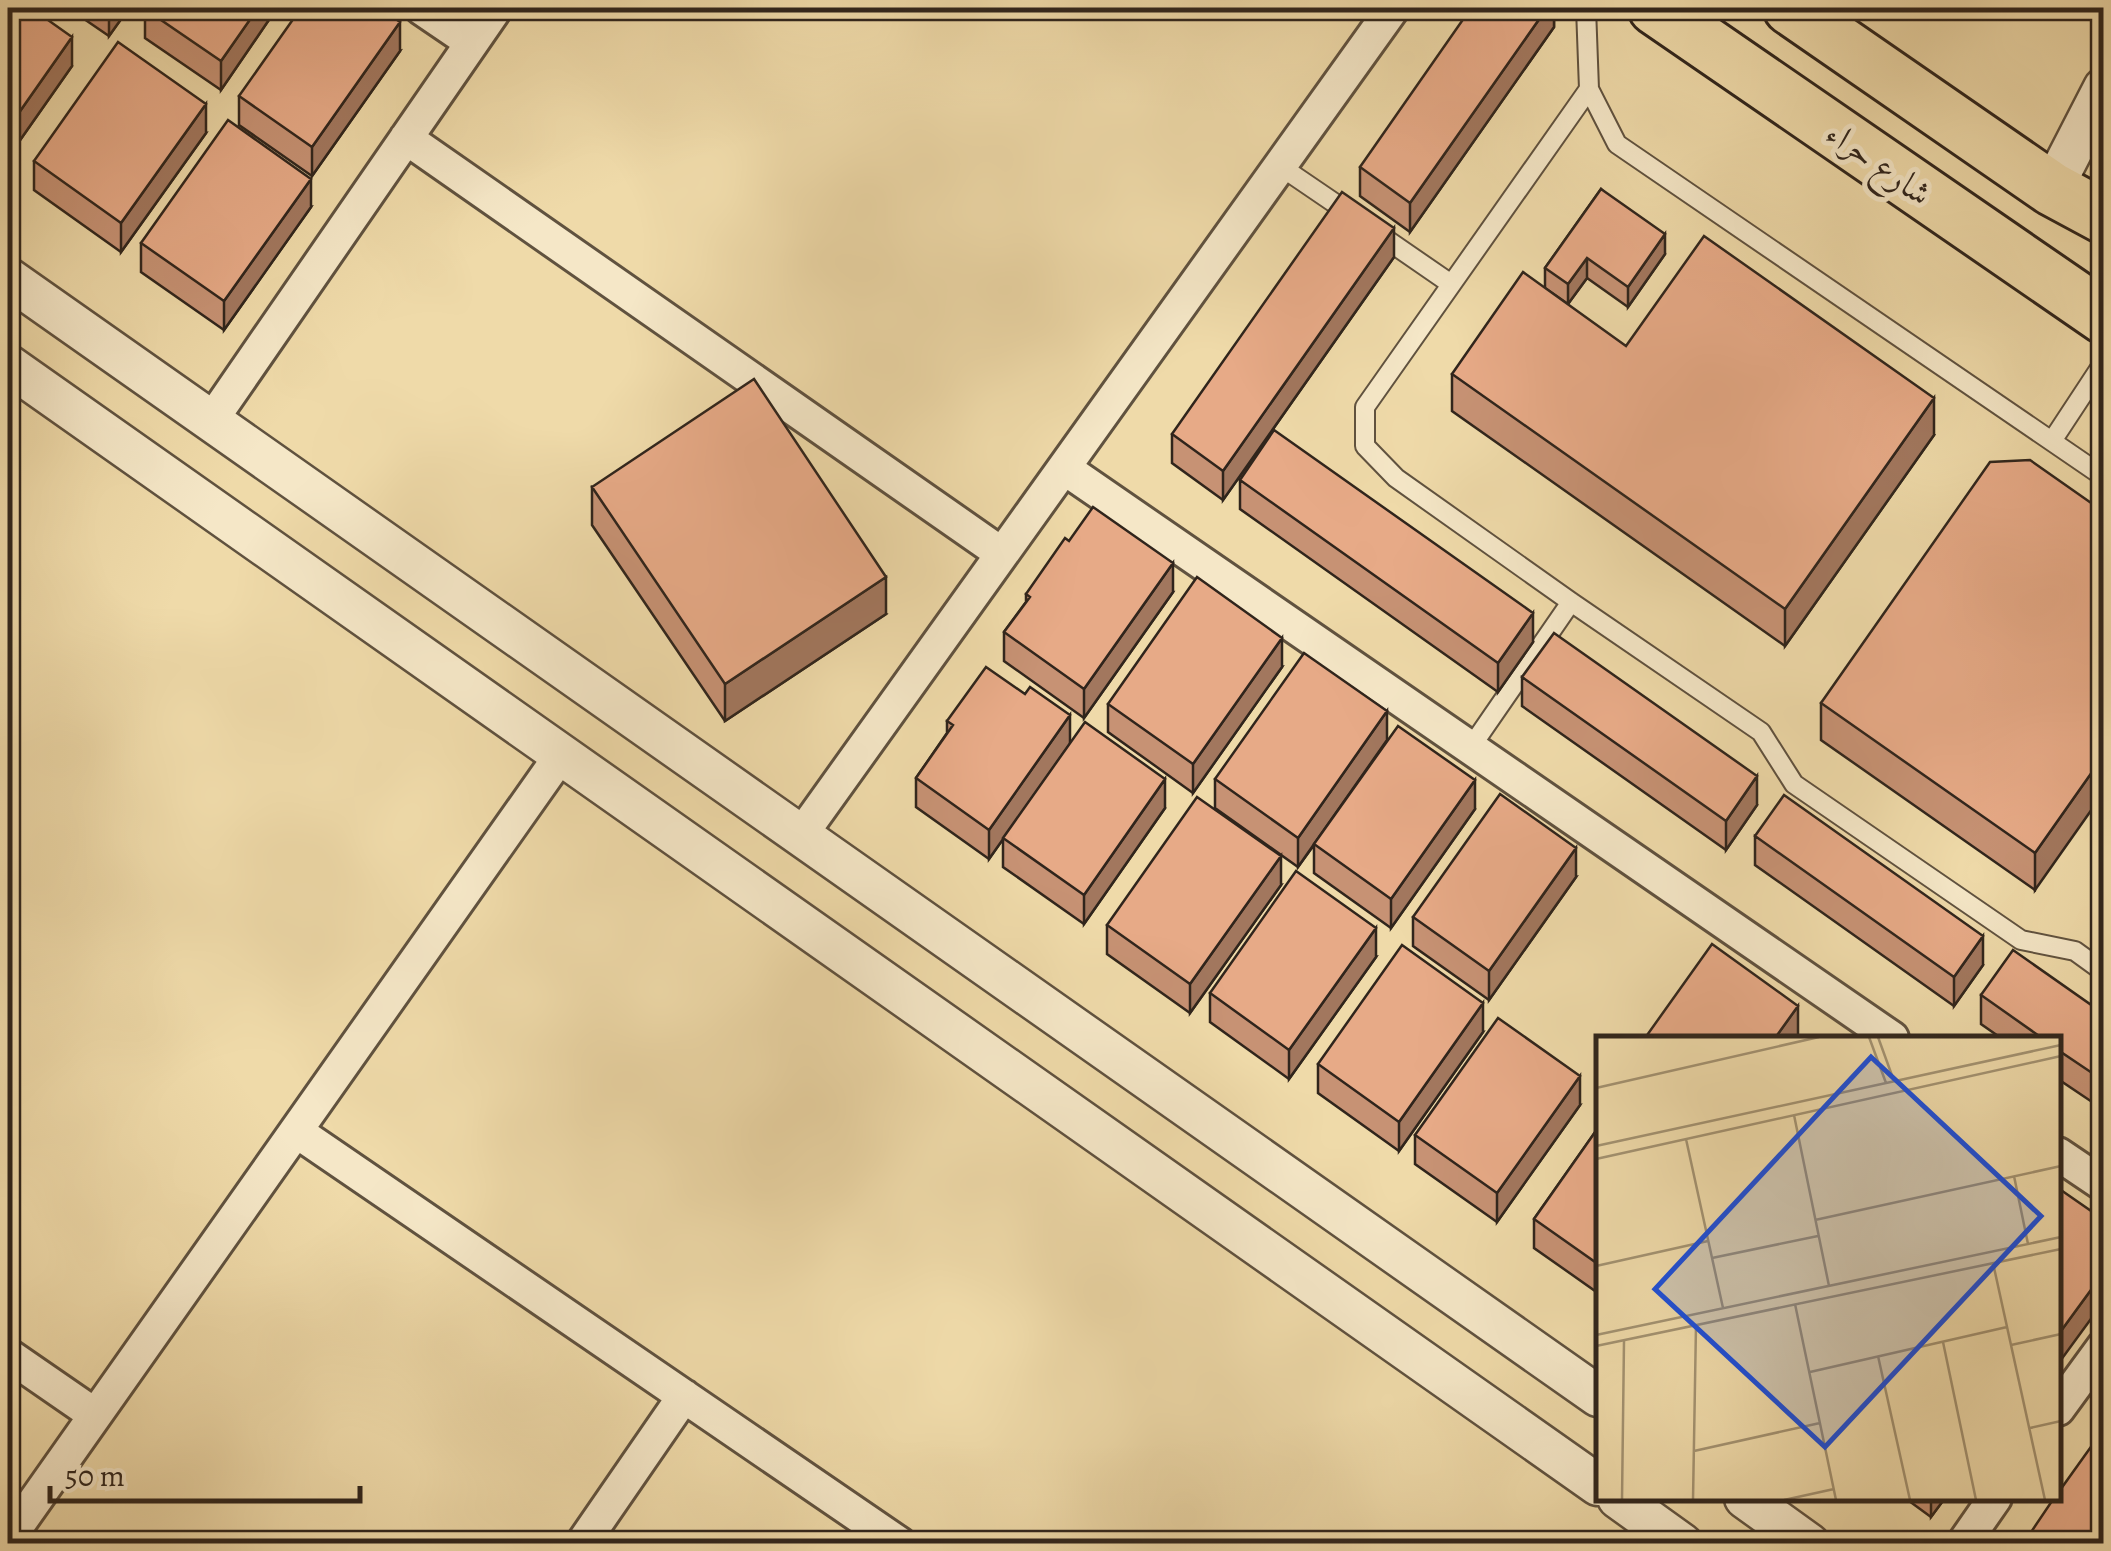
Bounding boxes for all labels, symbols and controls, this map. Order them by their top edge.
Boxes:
street label: شارع حراء [1813,109,1942,221]
inset map [1596,1036,2061,1501]
scale bar [50,1441,360,1503]
text: 50 m [65,1456,125,1496]

